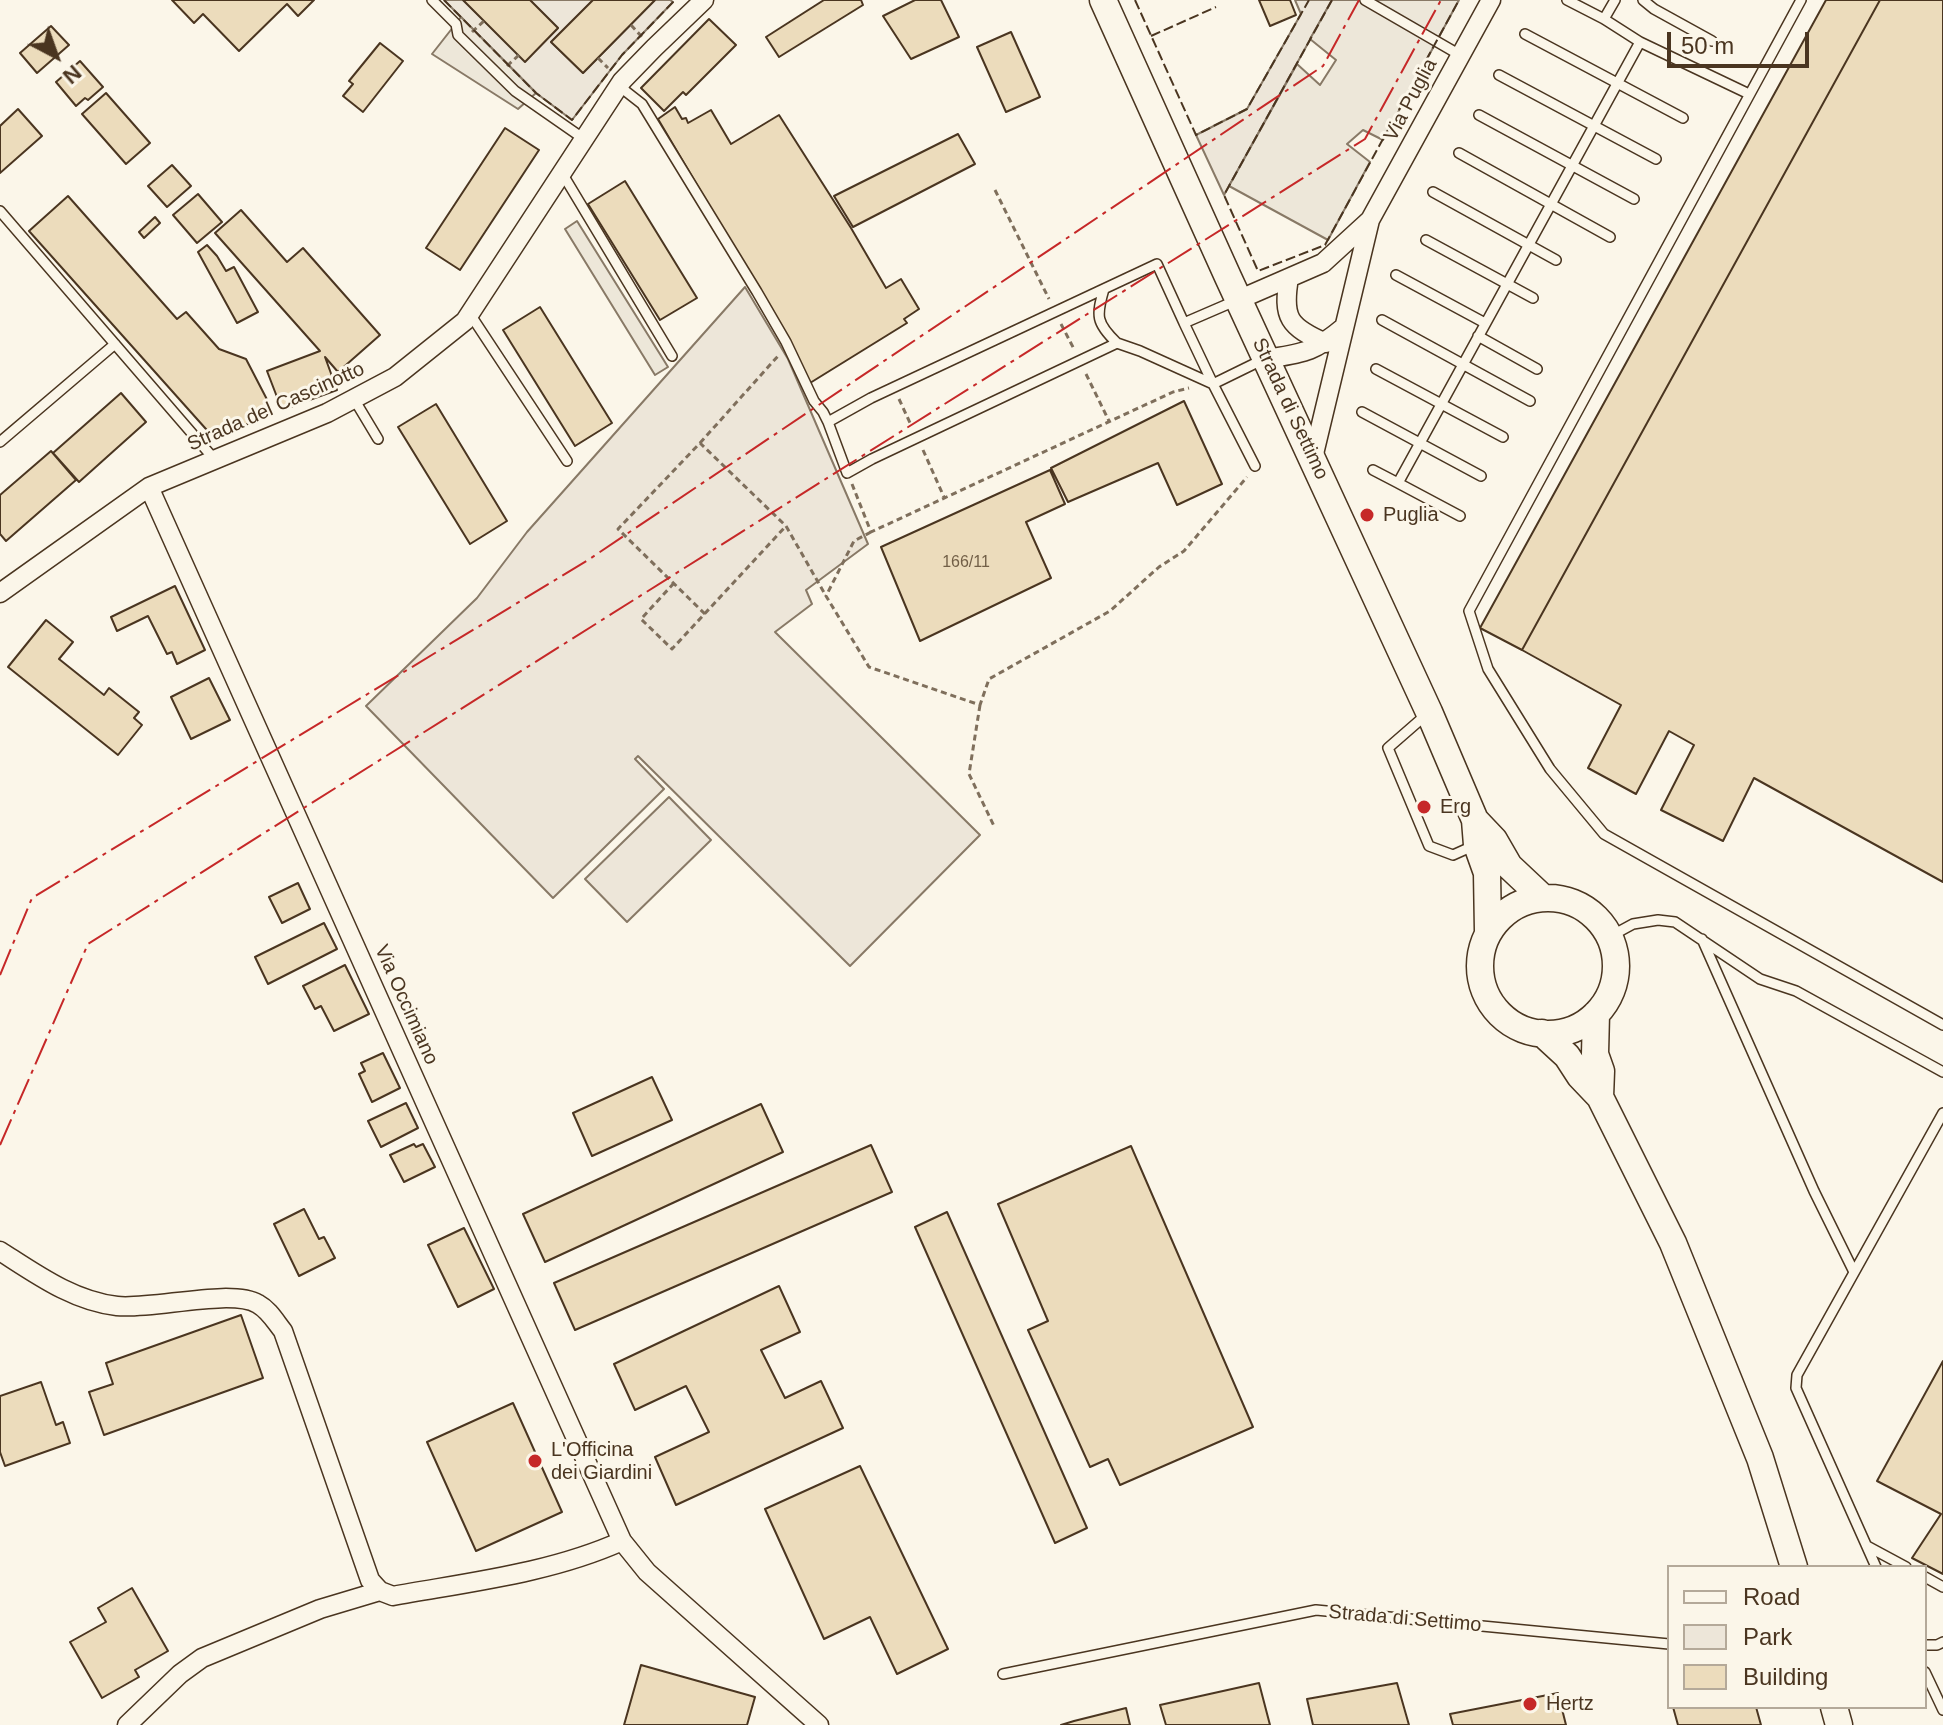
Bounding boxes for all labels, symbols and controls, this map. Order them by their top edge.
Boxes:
north arrow [16,16,96,96]
scale bar [1671,16,1813,66]
text: 50 m [1681,32,1734,59]
street label: Via Puglia [1379,55,1443,145]
text: N [58,60,86,89]
street label: Strada di Settimo [1247,334,1333,484]
street label: Strada del Cascinotto [184,357,368,457]
place label: Puglia [1383,503,1439,527]
marker: Puglia [1358,506,1376,524]
house number: 166/11 [942,553,990,573]
place label: Erg [1440,795,1471,819]
marker: Erg [1415,798,1433,816]
street label: Via Occimiano [369,941,443,1069]
place label: L'Officina dei Giardini [551,1438,652,1485]
marker: L'Officina dei Giardini [526,1452,544,1470]
legend [1667,1565,1927,1709]
text: Road [1743,1583,1800,1610]
street label: Strada di Settimo [1328,1600,1482,1638]
text: Park [1743,1623,1792,1650]
text: Building [1743,1663,1828,1690]
place label: Hertz [1546,1692,1594,1716]
marker: Hertz [1521,1695,1539,1713]

